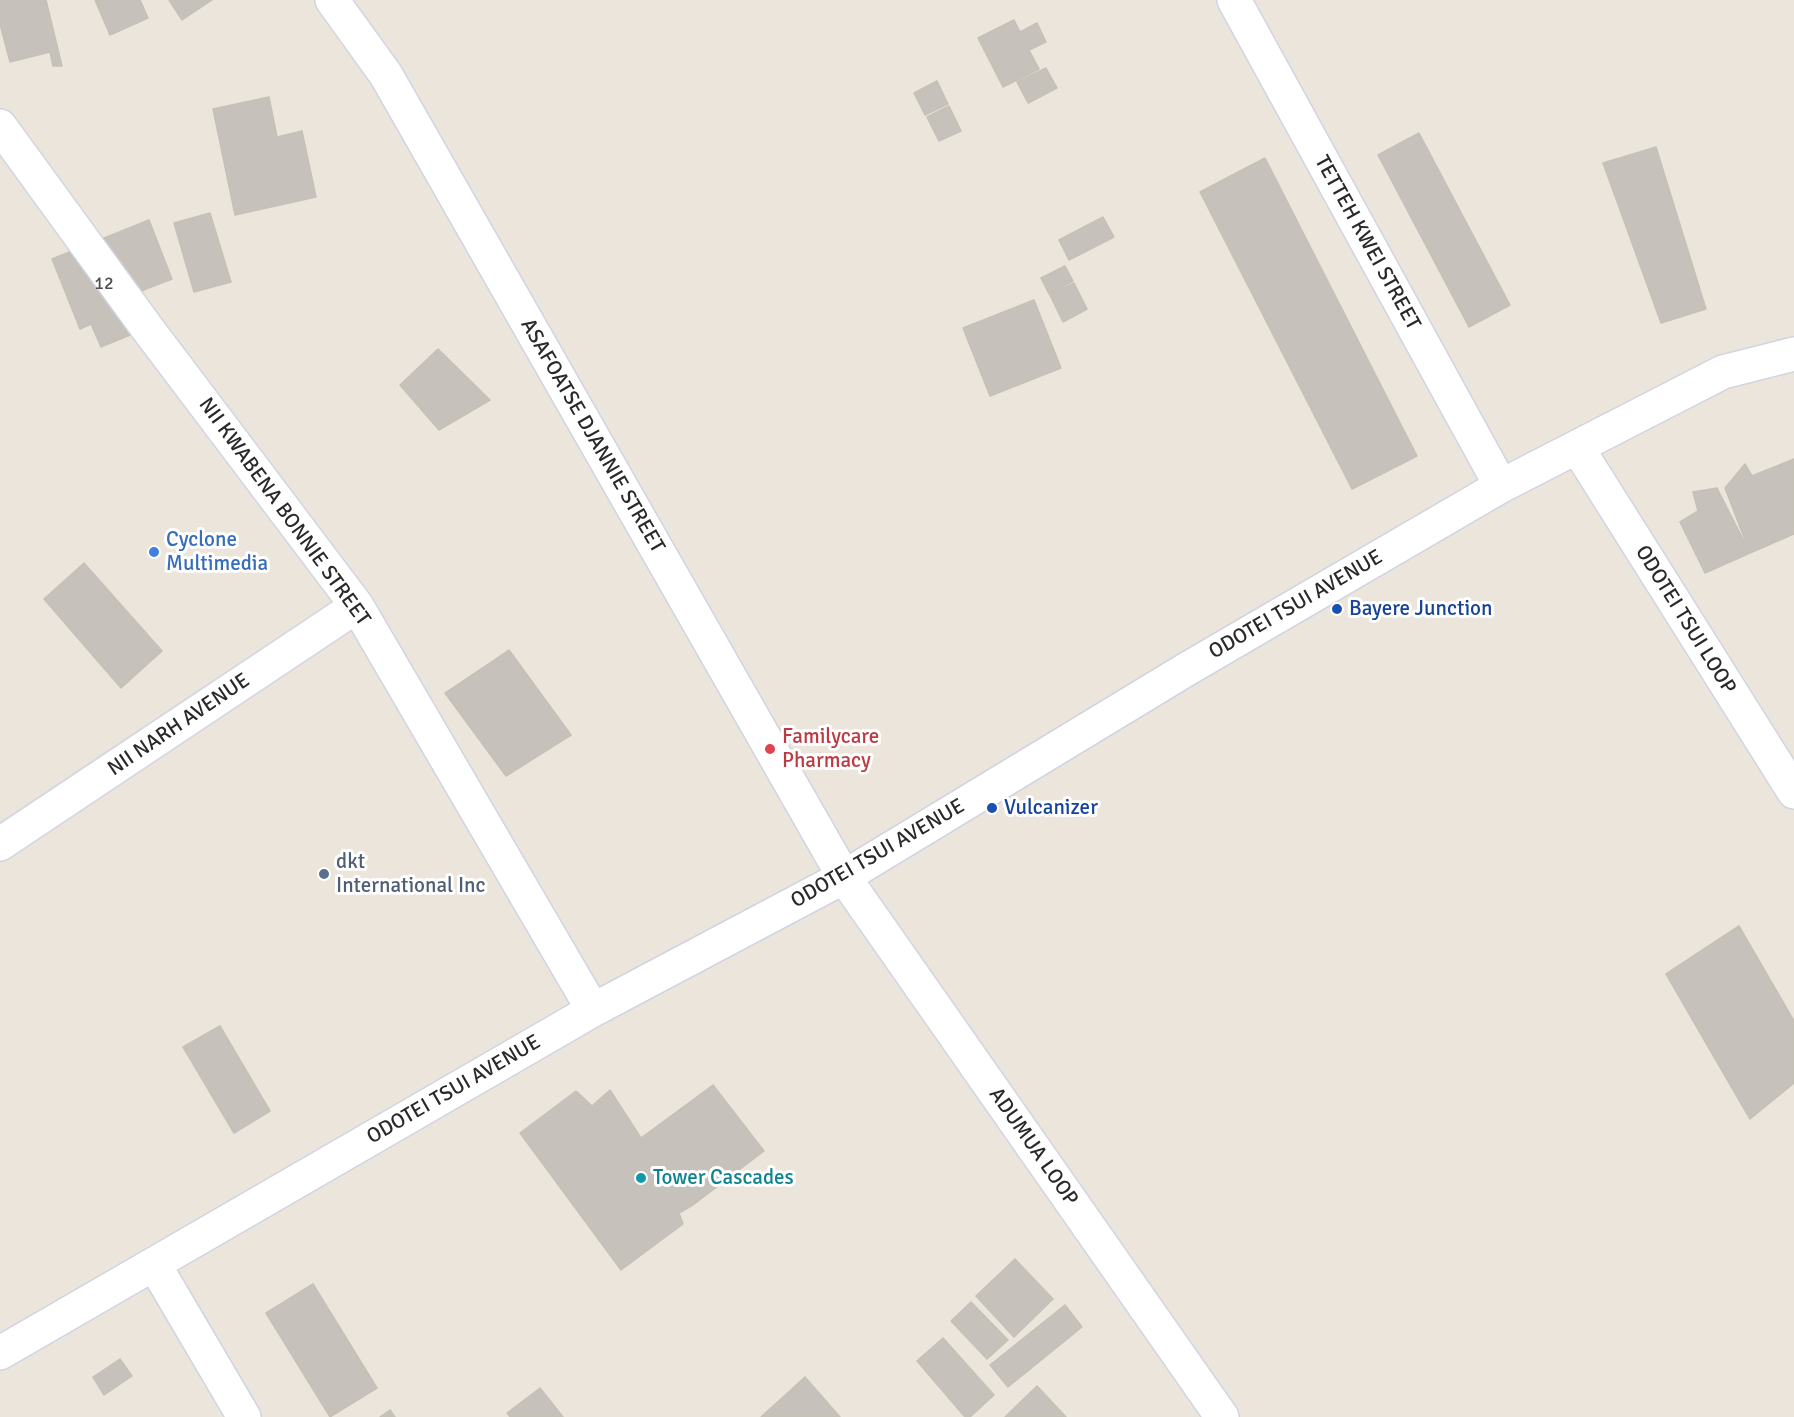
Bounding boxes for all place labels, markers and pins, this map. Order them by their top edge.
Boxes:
place label: Cyclone Multimedia [166,527,268,577]
marker: Cyclone Multimedia [147,545,161,559]
place label: Bayere Junction [1349,596,1492,622]
marker: Bayere Junction [1330,602,1344,616]
place label: Familycare Pharmacy [782,724,879,774]
marker: Familycare Pharmacy [763,742,777,756]
place label: Vulcanizer [1004,795,1098,821]
marker: Vulcanizer [985,801,999,815]
place label: dkt International Inc [336,849,485,899]
marker: dkt International Inc [317,867,331,881]
place label: Tower Cascades [653,1165,794,1191]
marker: Tower Cascades [634,1171,648,1185]

